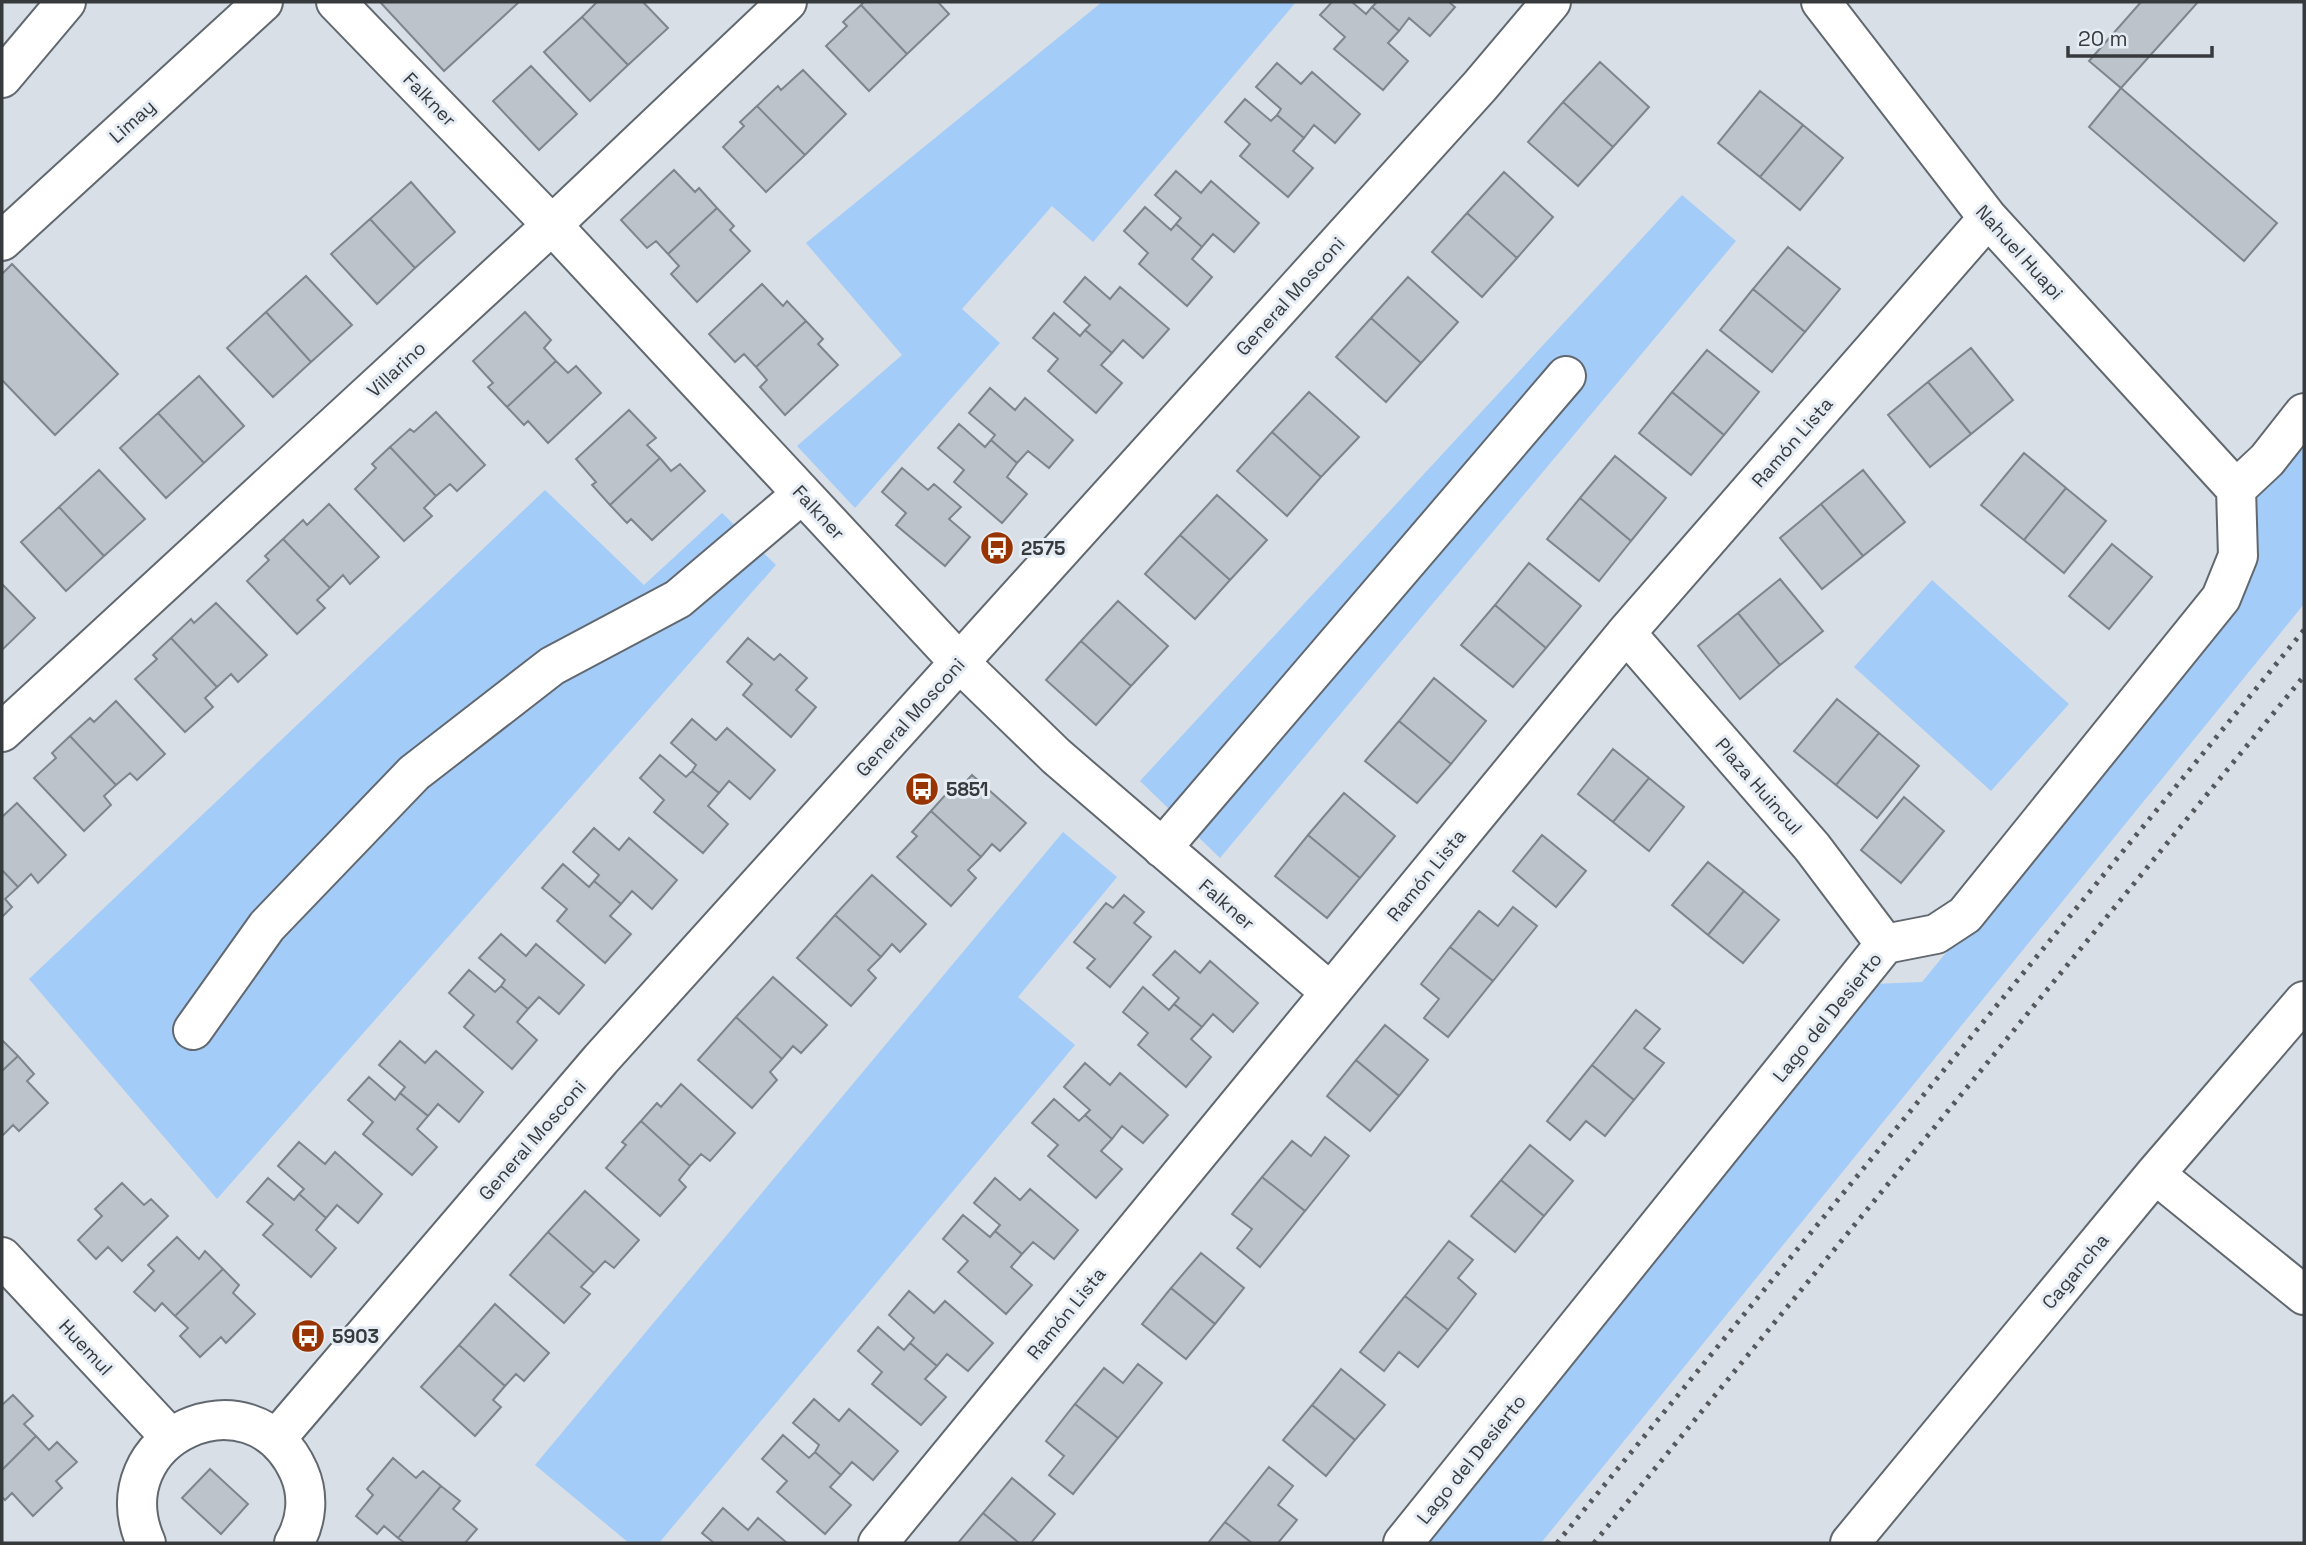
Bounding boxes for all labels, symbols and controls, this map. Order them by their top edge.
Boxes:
scale bar [2068,14,2212,58]
text: 20 m [2078,25,2128,52]
street label: Falkner [398,67,462,132]
street label: Limay [104,94,161,149]
street label: Nahuel Huapi [1970,200,2069,305]
street label: General Mosconi [1230,232,1350,361]
street label: Villarino [362,336,431,403]
street label: Ramón Lista [1746,392,1839,493]
street label: Falkner [787,480,850,545]
bus stop icon: 2575 [978,529,1016,567]
place label: 2575 [1021,536,1065,561]
street label: General Mosconi [850,653,970,782]
street label: Plaza Huincul [1710,733,1808,840]
bus stop icon: 5851 [903,770,941,808]
place label: 5851 [946,777,988,802]
street label: Ramón Lista [1381,824,1471,927]
street label: Falkner [1194,873,1260,935]
street label: Lago del Desierto [1767,947,1887,1087]
street label: General Mosconi [473,1075,592,1206]
street label: Cagancha [2036,1228,2114,1314]
street label: Ramón Lista [1021,1262,1111,1365]
street label: Huemul [53,1314,118,1381]
bus stop icon: 5903 [289,1317,327,1355]
place label: 5903 [332,1324,379,1349]
street label: Lago del Desierto [1411,1389,1531,1529]

